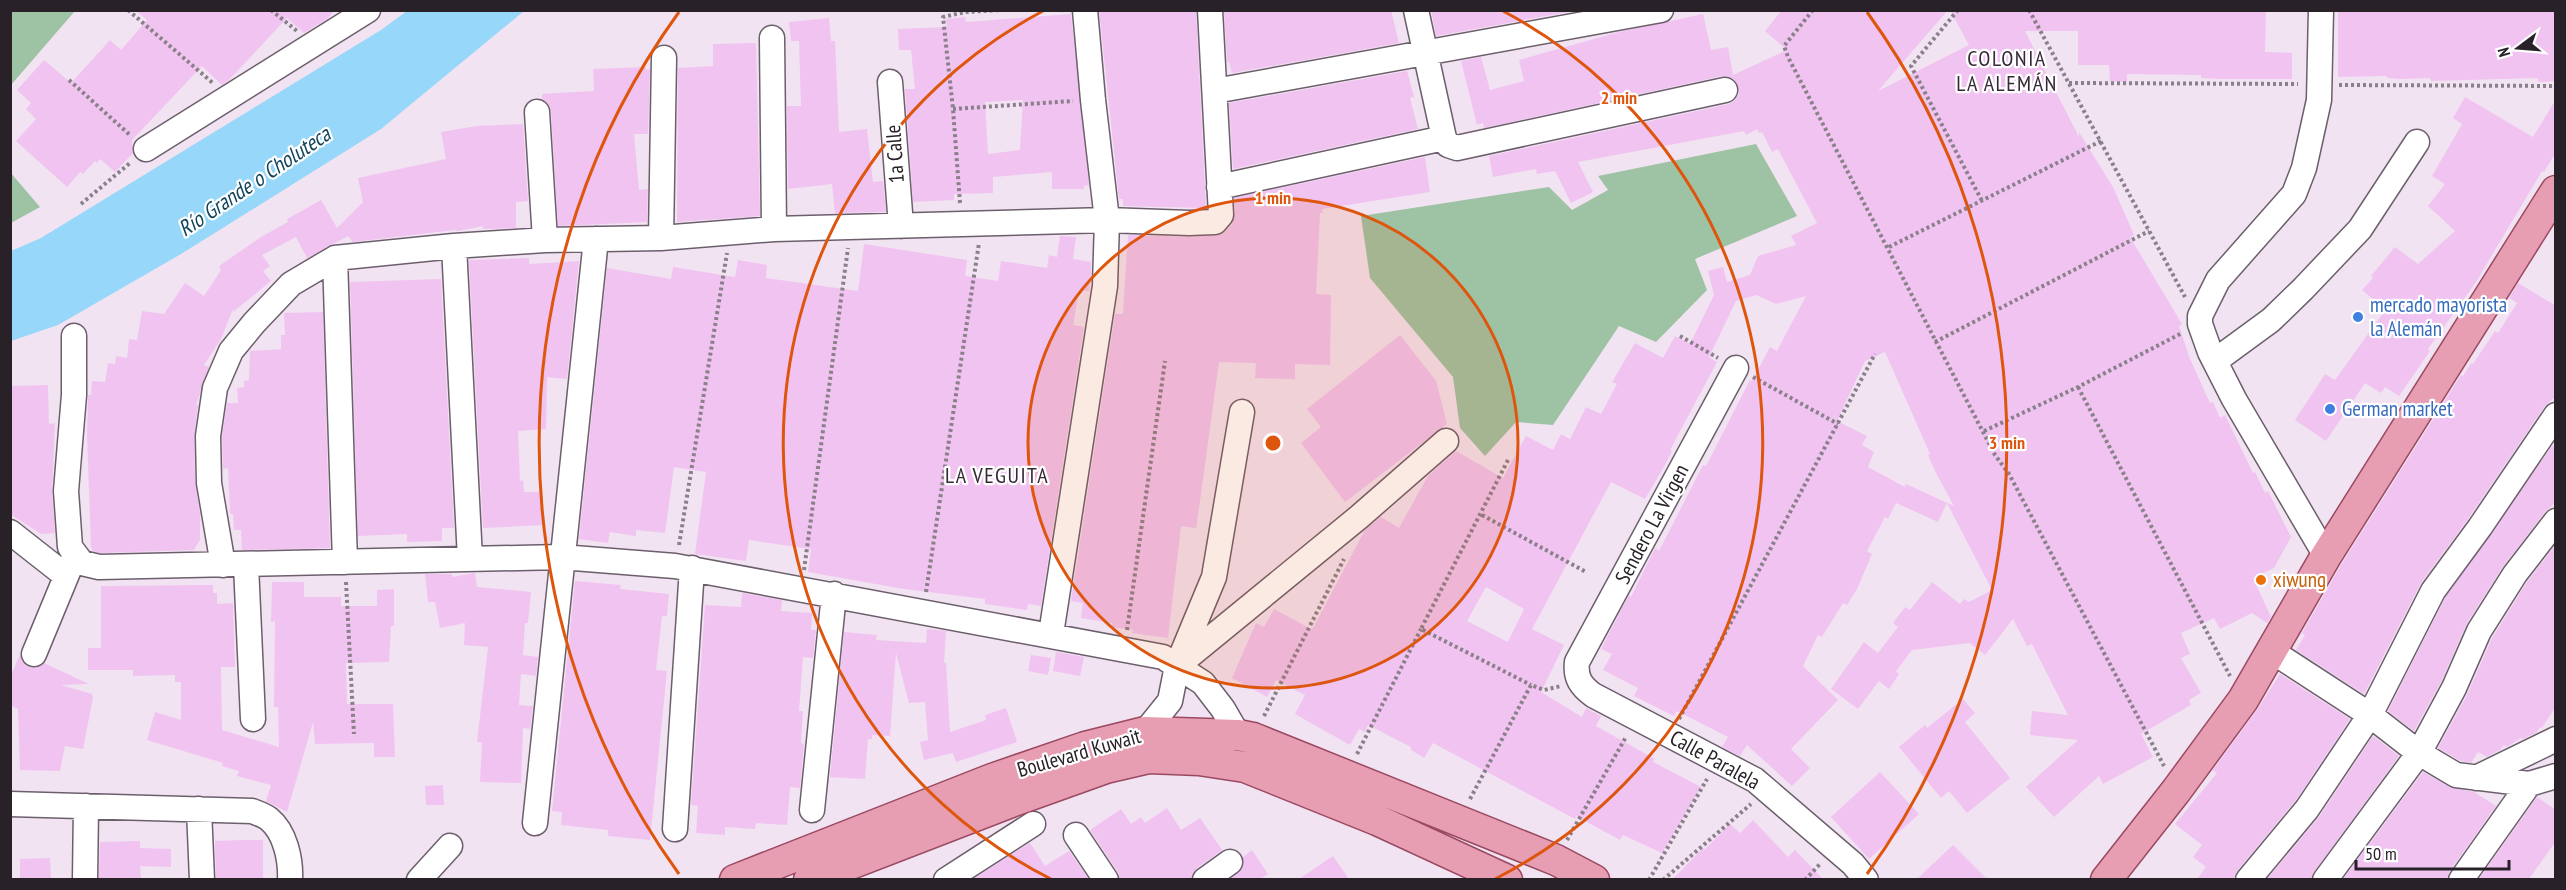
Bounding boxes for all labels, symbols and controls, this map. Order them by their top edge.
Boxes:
north arrow [2488,18,2548,78]
district label: COLONIA LA ALEMÁN [1956,44,2058,97]
text: N [2493,45,2514,59]
text: 2 min [1601,86,1637,109]
water label: Río Grande o Choluteca [173,119,336,242]
street label: 1a Calle [879,124,910,184]
text: 1 min [1255,186,1291,209]
place label: mercado mayorista la Alemán [2370,291,2507,342]
marker: mercado mayorista la Alemán [2351,310,2365,324]
place label: German market [2342,395,2453,422]
marker: German market [2323,402,2337,416]
text: 3 min [1989,431,2025,454]
centre of rings [1263,433,1283,453]
street label: Sendero La Virgen [1609,459,1694,588]
district label: LA VEGUITA [945,461,1049,489]
place label: xiwung [2273,566,2326,593]
marker: xiwung [2254,573,2268,587]
street label: Boulevard Kuwait [1014,722,1144,783]
street label: Calle Paralela [1665,724,1765,795]
scale bar [2356,833,2509,871]
text: 50 m [2365,842,2397,865]

